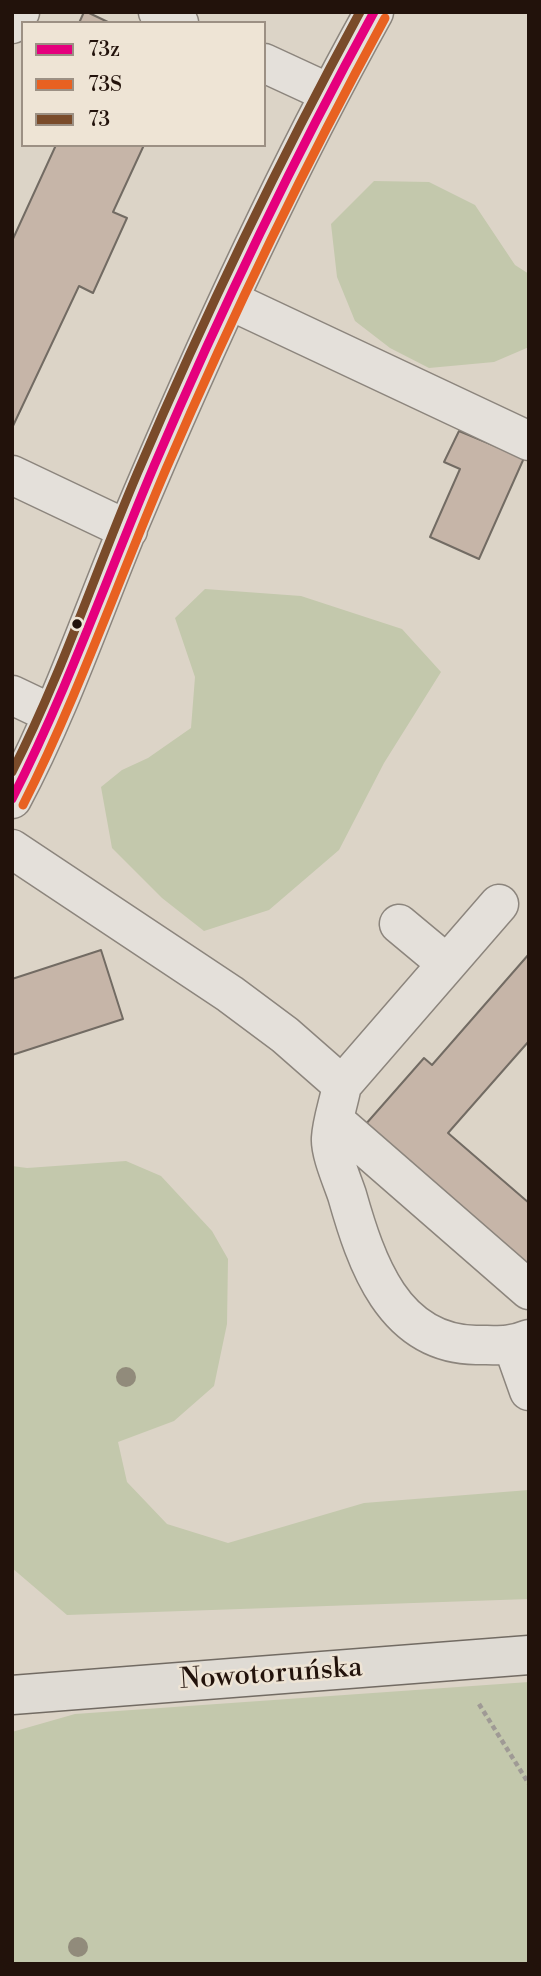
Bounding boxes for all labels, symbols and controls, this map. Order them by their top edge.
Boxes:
legend [21,21,266,147]
text: 73z [88,37,120,63]
text: 73S [88,72,122,98]
text: 73 [88,107,110,133]
unlabelled marker [70,617,84,631]
street label: Nowotoruńska [179,1652,363,1698]

